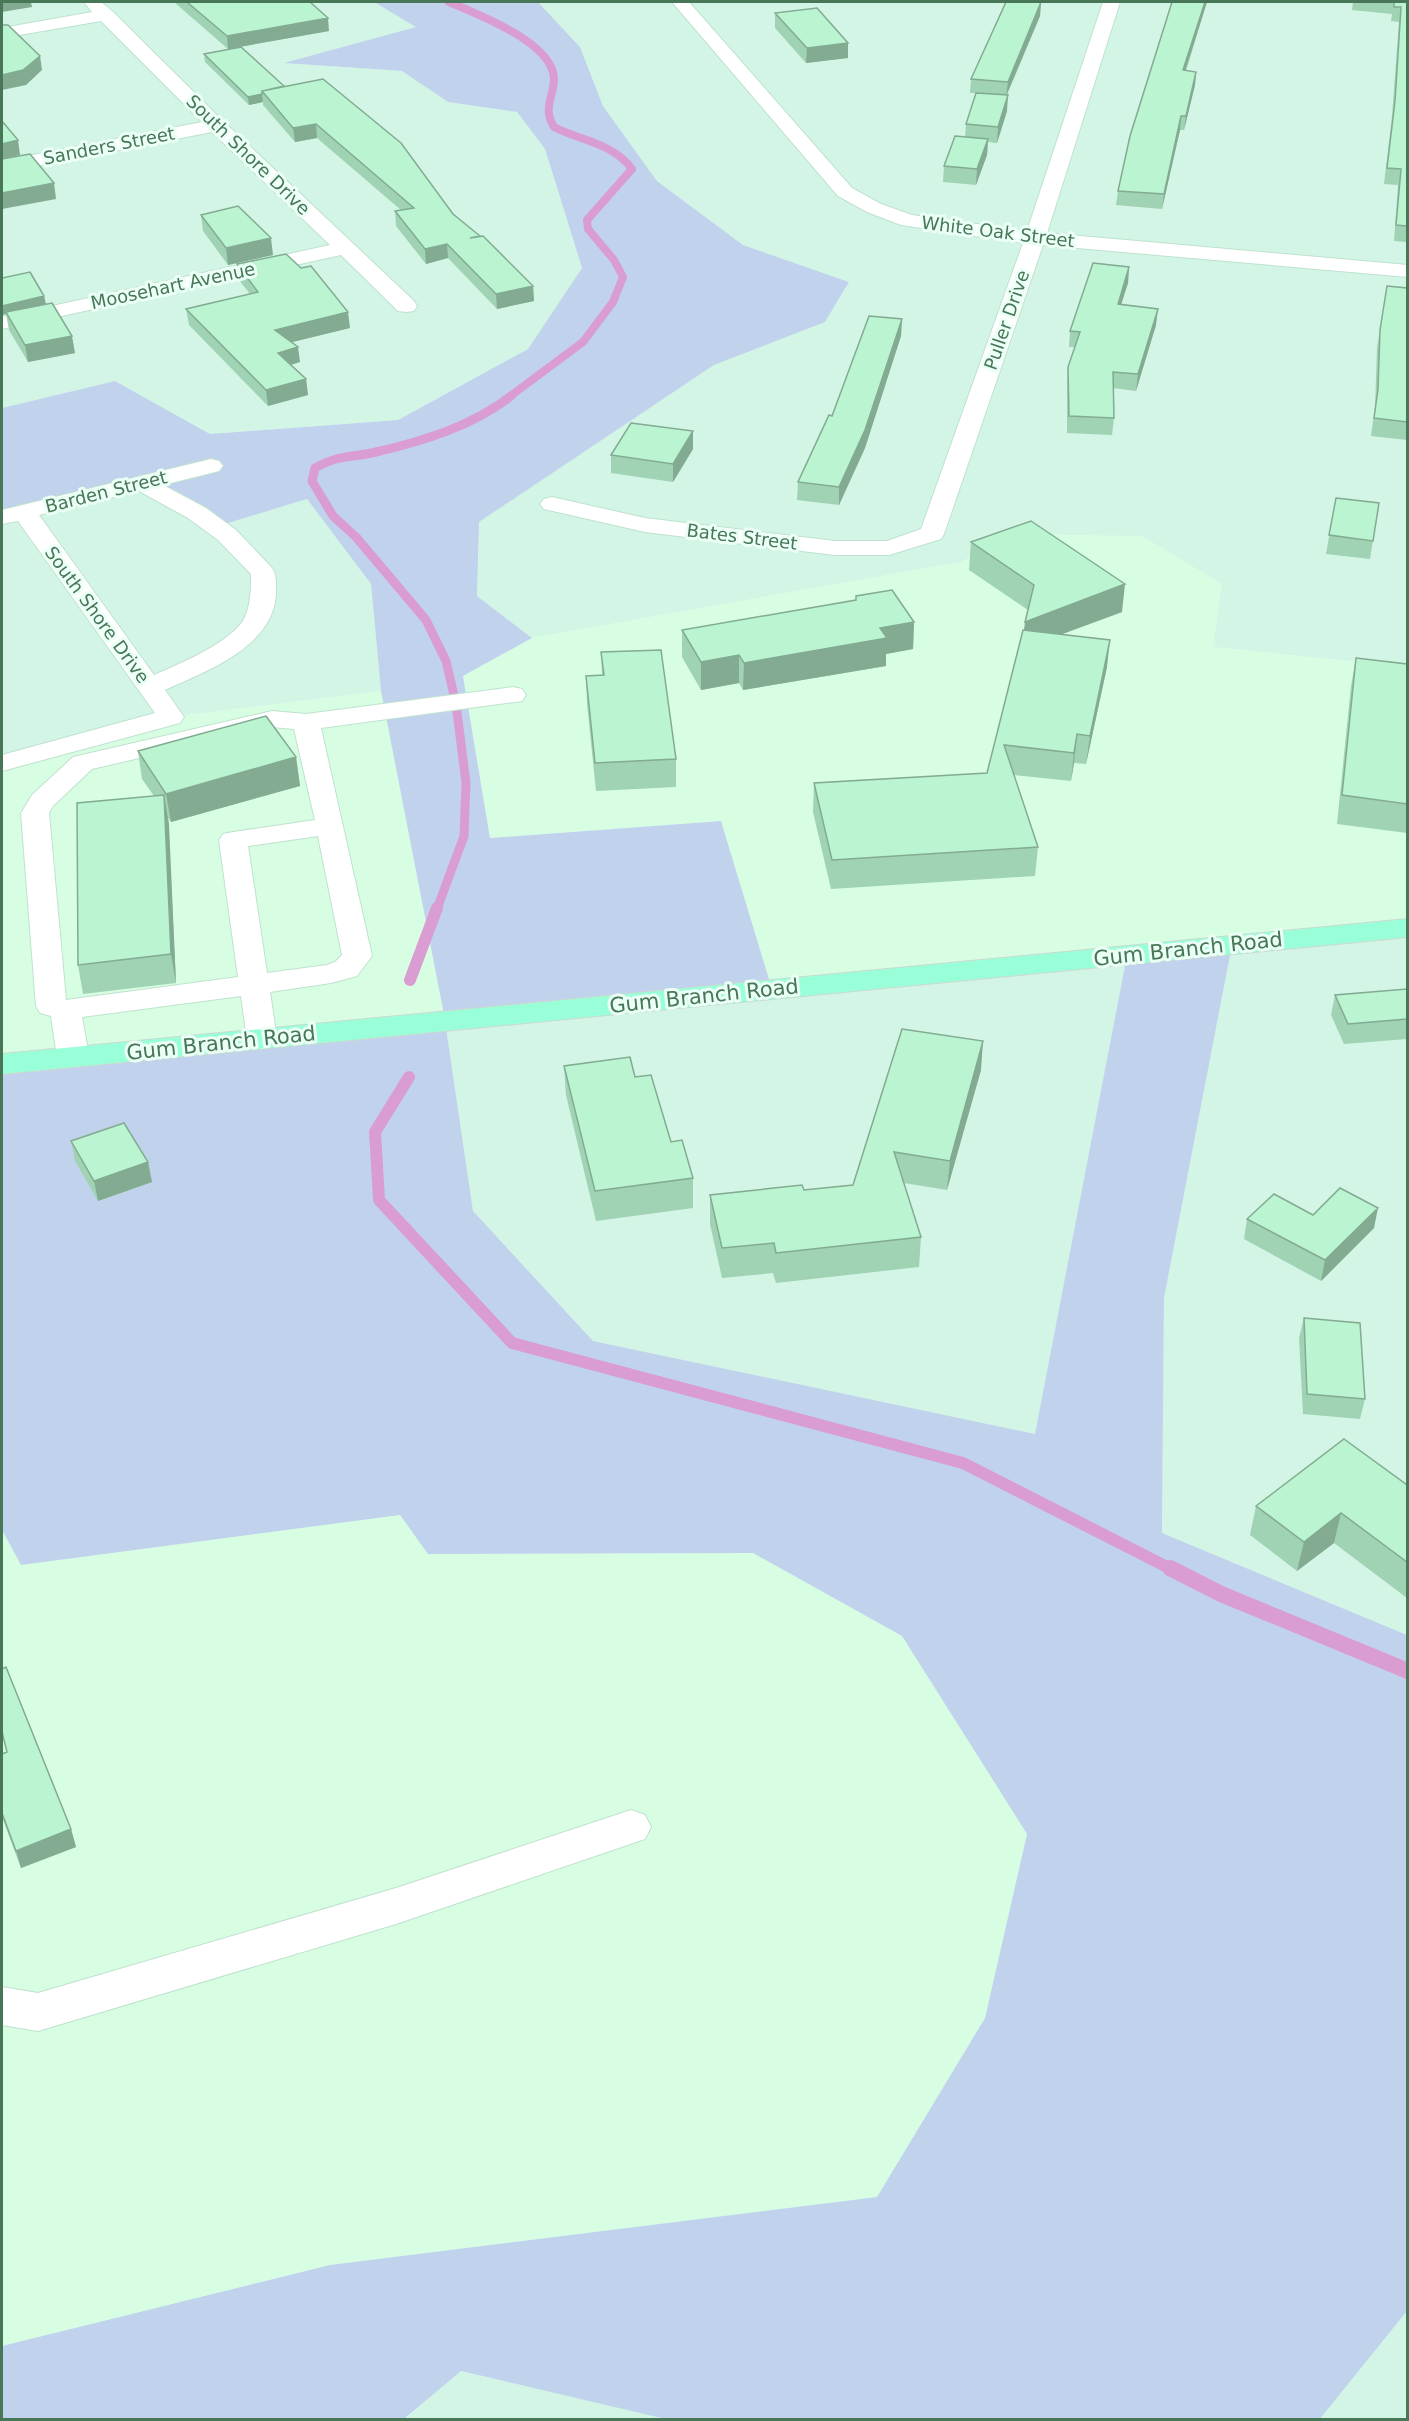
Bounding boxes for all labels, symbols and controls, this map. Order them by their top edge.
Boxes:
street label: South Shore Drive [182,90,315,219]
street label: Sanders Street [41,122,176,169]
street label: White Oak Street [920,212,1076,251]
street label: Moosehart Avenue [89,258,257,313]
street label: Puller Drive [980,267,1033,372]
street label: Barden Street [43,466,169,517]
street label: Bates Street [686,519,799,554]
street label: South Shore Drive [41,542,154,687]
street label: Gum Branch Road [1092,927,1284,971]
street label: Gum Branch Road [608,974,800,1018]
street label: Gum Branch Road [125,1021,317,1065]

